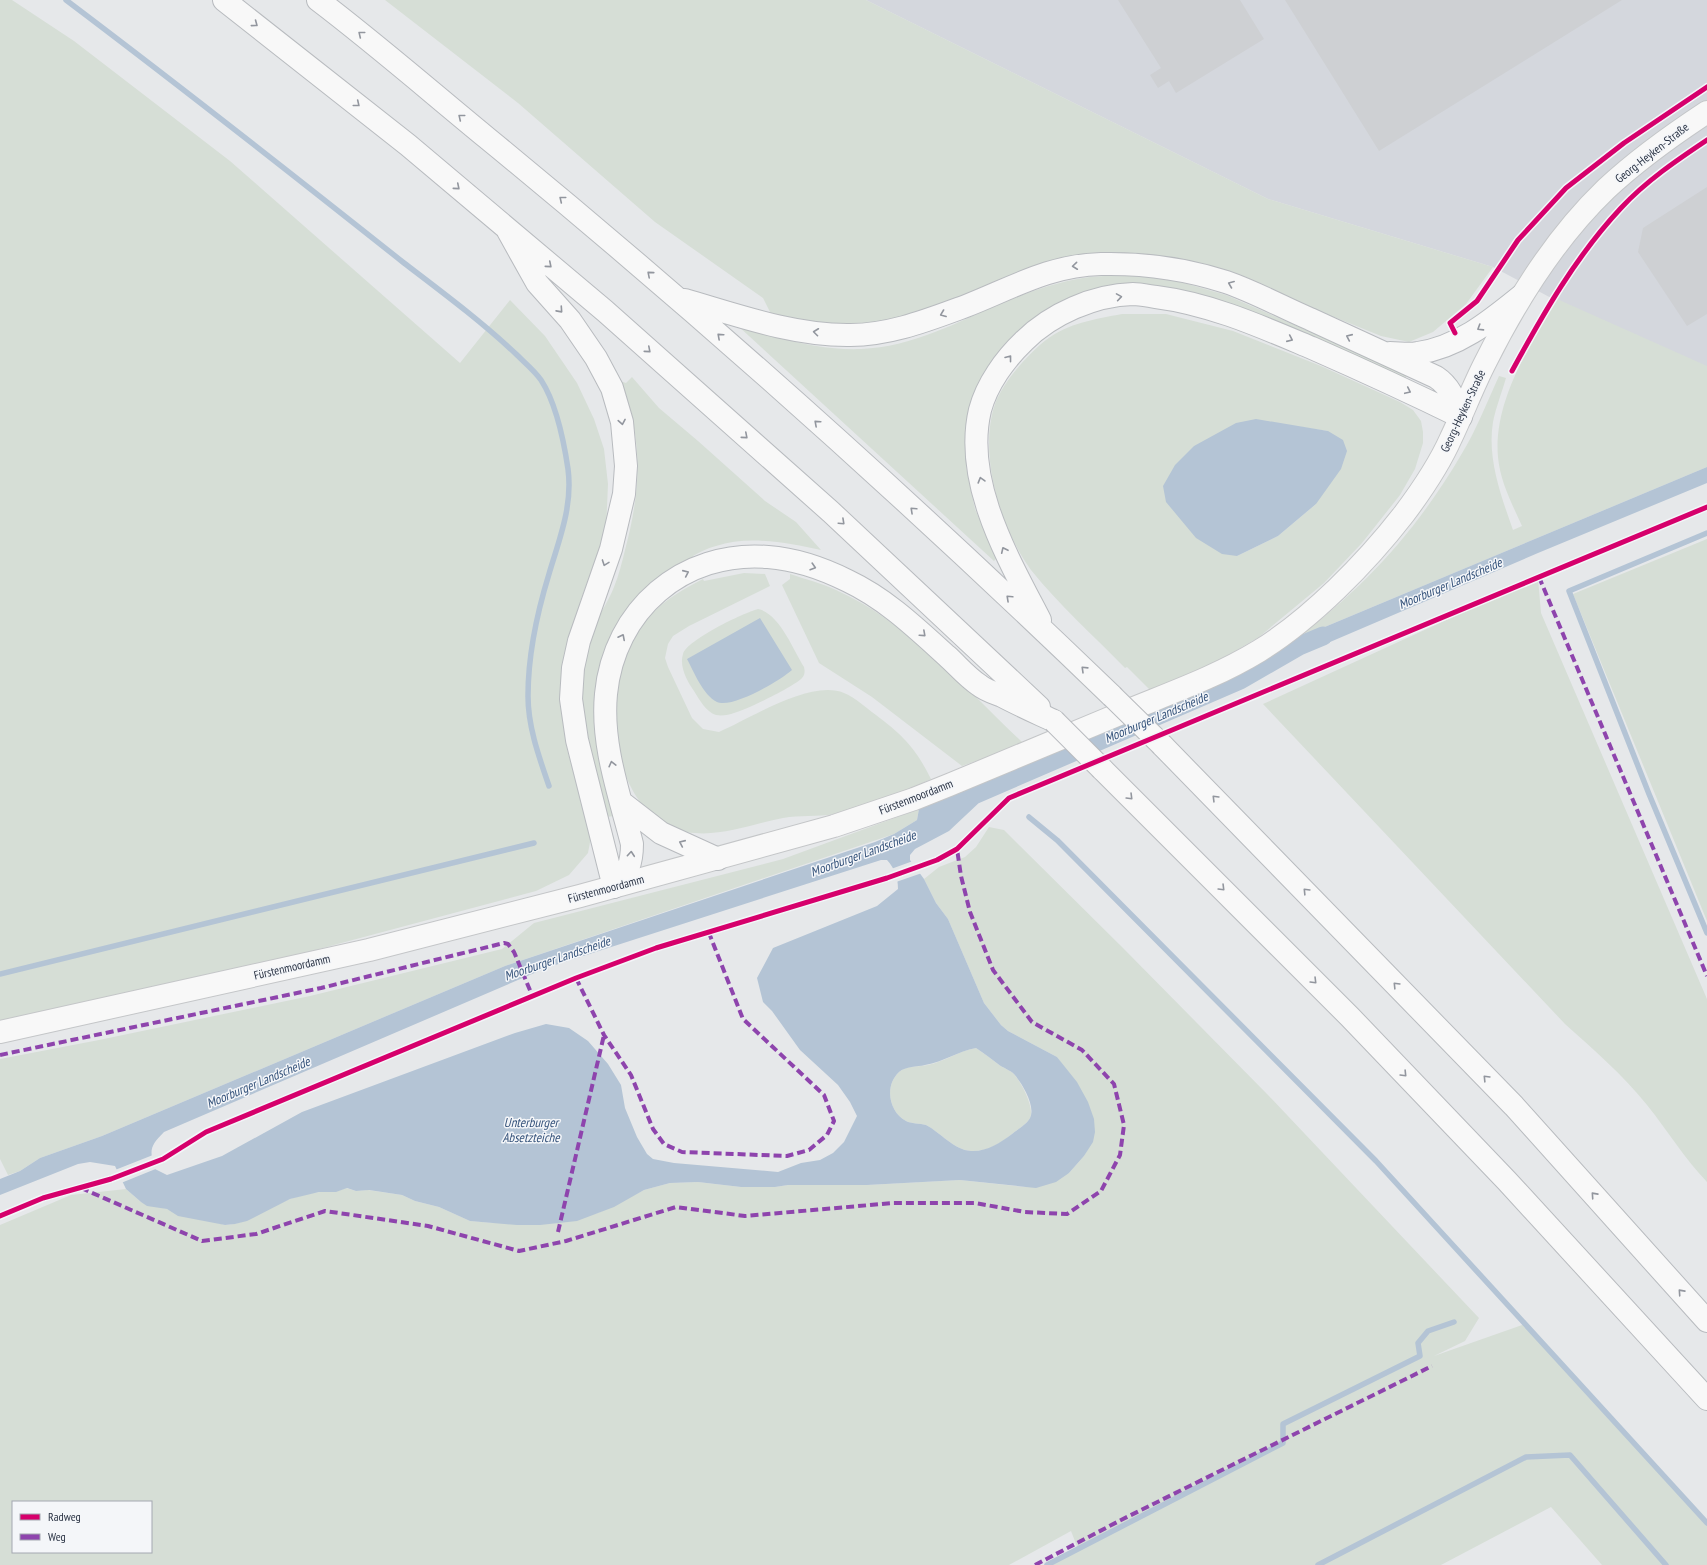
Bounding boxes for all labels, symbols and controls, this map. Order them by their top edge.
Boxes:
one-way arrow [250,19,257,26]
one-way arrow [358,32,365,39]
one-way arrow [352,100,359,107]
one-way arrow [459,114,466,121]
street label: Georg-Heyken-Straße [1612,119,1691,186]
one-way arrow [452,183,460,190]
one-way arrow [559,197,566,204]
one-way arrow [544,261,552,268]
one-way arrow [1072,261,1078,270]
one-way arrow [647,271,655,278]
one-way arrow [1227,281,1234,289]
one-way arrow [1116,293,1122,301]
one-way arrow [556,305,563,313]
one-way arrow [939,310,946,318]
one-way arrow [1477,323,1484,330]
one-way arrow [812,328,819,337]
one-way arrow [717,333,725,340]
one-way arrow [1285,334,1293,342]
one-way arrow [1346,334,1354,342]
one-way arrow [643,345,650,352]
one-way arrow [1004,355,1011,362]
street label: Georg-Heyken-Straße [1437,367,1488,454]
one-way arrow [1404,386,1412,394]
one-way arrow [617,419,626,426]
one-way arrow [814,420,822,427]
one-way arrow [740,431,748,438]
one-way arrow [977,476,986,483]
one-way arrow [910,507,918,515]
one-way arrow [837,517,845,525]
one-way arrow [1001,546,1009,554]
water label: Moorburger Landscheide [1396,553,1506,613]
one-way arrow [602,559,610,566]
one-way arrow [809,562,816,571]
one-way arrow [683,569,690,577]
one-way arrow [1006,596,1013,603]
one-way arrow [918,629,926,636]
one-way arrow [617,634,625,641]
one-way arrow [1081,666,1089,674]
water label: Moorburger Landscheide [1102,687,1212,747]
one-way arrow [608,761,616,767]
street label: Fürstenmoordamm [877,775,955,818]
one-way arrow [1125,792,1133,800]
one-way arrow [1212,795,1220,803]
water label: Moorburger Landscheide [808,826,920,880]
one-way arrow [679,840,686,848]
one-way arrow [627,851,636,857]
street label: Fürstenmoordamm [566,871,646,906]
one-way arrow [1217,883,1225,891]
one-way arrow [1303,888,1310,896]
water label: Moorburger Landscheide [502,932,614,985]
street label: Fürstenmoordamm [252,950,332,983]
one-way arrow [1309,976,1317,983]
one-way arrow [1393,982,1401,990]
water label: Moorburger Landscheide [204,1052,314,1112]
one-way arrow [1400,1069,1407,1077]
one-way arrow [1484,1075,1491,1083]
water label: Unterburger Absetzteiche [502,1114,561,1146]
one-way arrow [1592,1193,1599,1200]
one-way arrow [1678,1289,1686,1297]
legend [12,1501,152,1553]
text: Radweg [48,1509,81,1524]
text: Weg [48,1529,66,1544]

